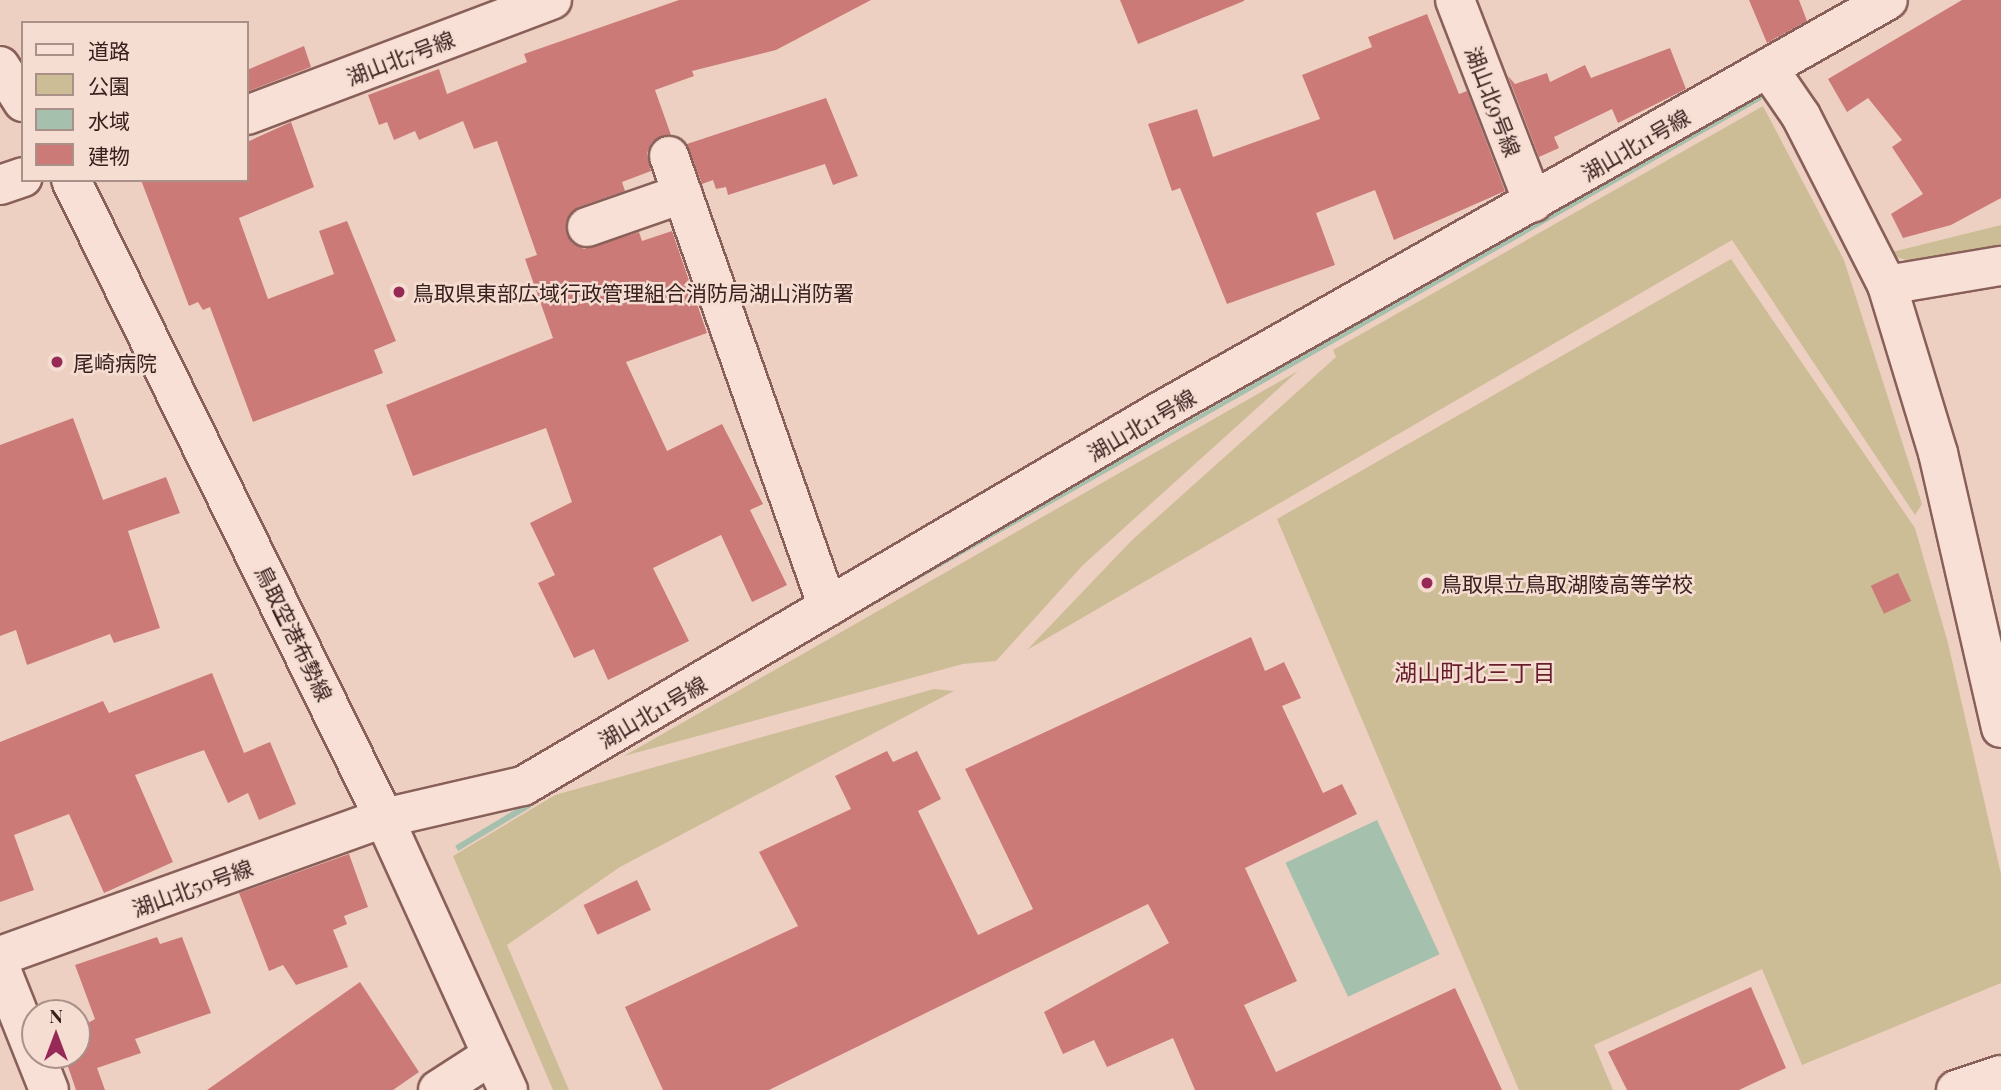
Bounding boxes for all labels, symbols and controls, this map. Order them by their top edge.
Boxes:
legend [21,21,248,182]
street label: 湖山北7号線 [342,25,458,89]
text: 道路 [88,36,130,64]
street label: 湖山北9号線 [1462,42,1526,160]
text: 公園 [88,71,130,99]
street label: 湖山北11号線 [1577,103,1693,185]
text: 水域 [88,106,130,134]
text: 建物 [88,141,130,169]
place label: 鳥取県東部広域行政管理組合消防局湖山消防署 [413,279,854,305]
marker: 鳥取県東部広域行政管理組合消防局湖山消防署 [391,284,407,300]
place label: 尾崎病院 [73,349,157,375]
marker: 尾崎病院 [47,352,67,372]
street label: 湖山北11号線 [1083,383,1199,465]
street label: 鳥取空港布勢線 [251,561,339,705]
place label: 鳥取県立鳥取湖陵高等学校 [1441,570,1693,596]
marker: 鳥取県立鳥取湖陵高等学校 [1419,575,1435,591]
district label: 湖山町北三丁目 [1395,658,1555,686]
street label: 湖山北11号線 [594,670,710,752]
street label: 湖山北50号線 [128,854,256,920]
north arrow [21,999,91,1069]
text: N [49,1002,63,1028]

